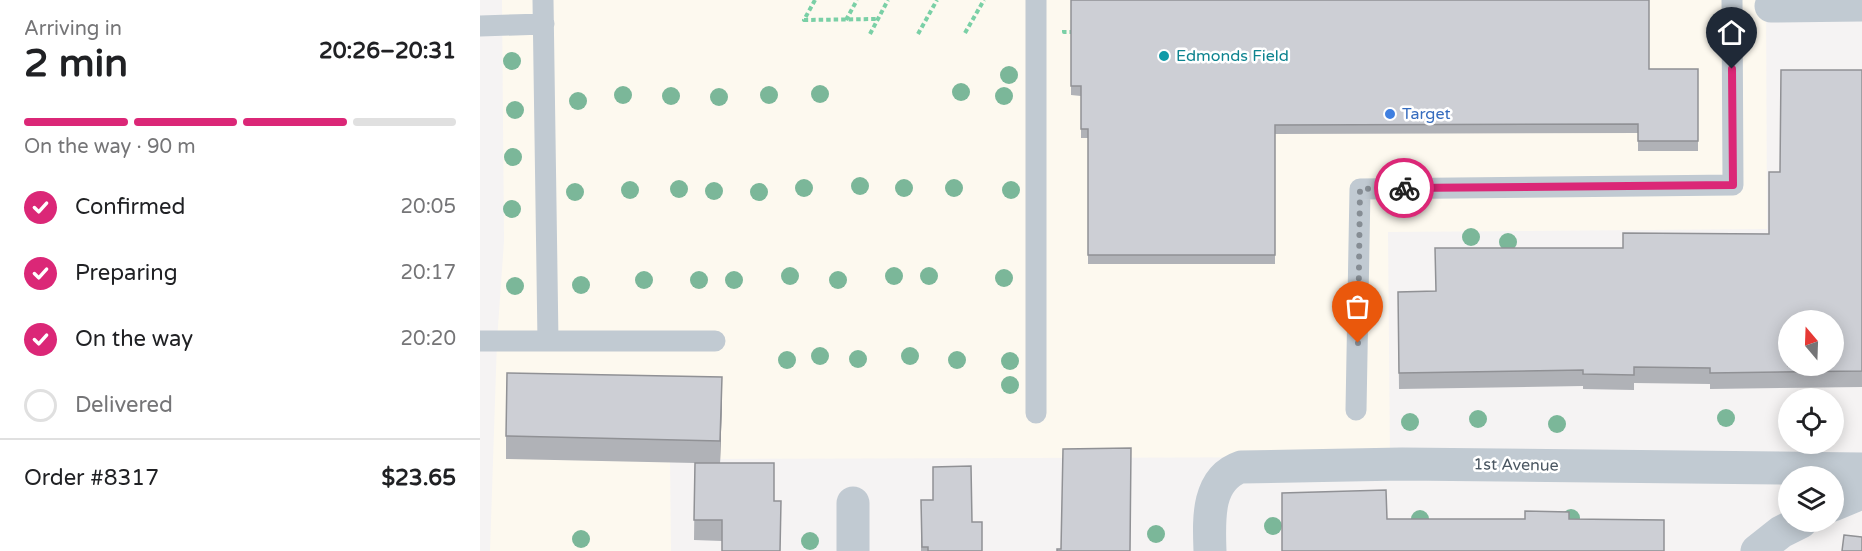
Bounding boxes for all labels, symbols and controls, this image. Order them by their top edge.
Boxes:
pin [1706,7,1757,69]
icon: home [1715,16,1748,49]
text: Arriving in [24,17,122,41]
text: 20:26–20:31 [319,38,456,64]
text: 2 min [24,40,128,87]
place label: Edmonds Field [1176,46,1289,66]
marker: Edmonds Field [1157,49,1171,63]
place label: Target [1402,104,1451,124]
marker: Target [1383,107,1397,121]
text: On the way · 90 m [24,135,196,159]
courier [1374,158,1434,218]
icon: bike [1388,172,1421,205]
icon: check [24,191,57,224]
text: Confirmed [75,194,185,220]
text: 20:05 [401,195,456,219]
icon: check [24,257,57,290]
text: Preparing [75,260,178,286]
text: 20:17 [401,261,456,285]
pin [1332,281,1383,343]
icon: bag [1341,290,1374,323]
north arrow [1778,310,1844,376]
map controls [1778,310,1844,532]
icon: check [24,323,57,356]
text: On the way [75,326,193,352]
text: 20:20 [401,327,456,351]
button: locate [1778,388,1844,454]
text: Delivered [75,392,173,418]
street label: 1st Avenue [1473,454,1559,476]
text: Order #8317 [24,465,159,491]
text: $23.65 [381,465,456,491]
button: layers [1778,466,1844,532]

